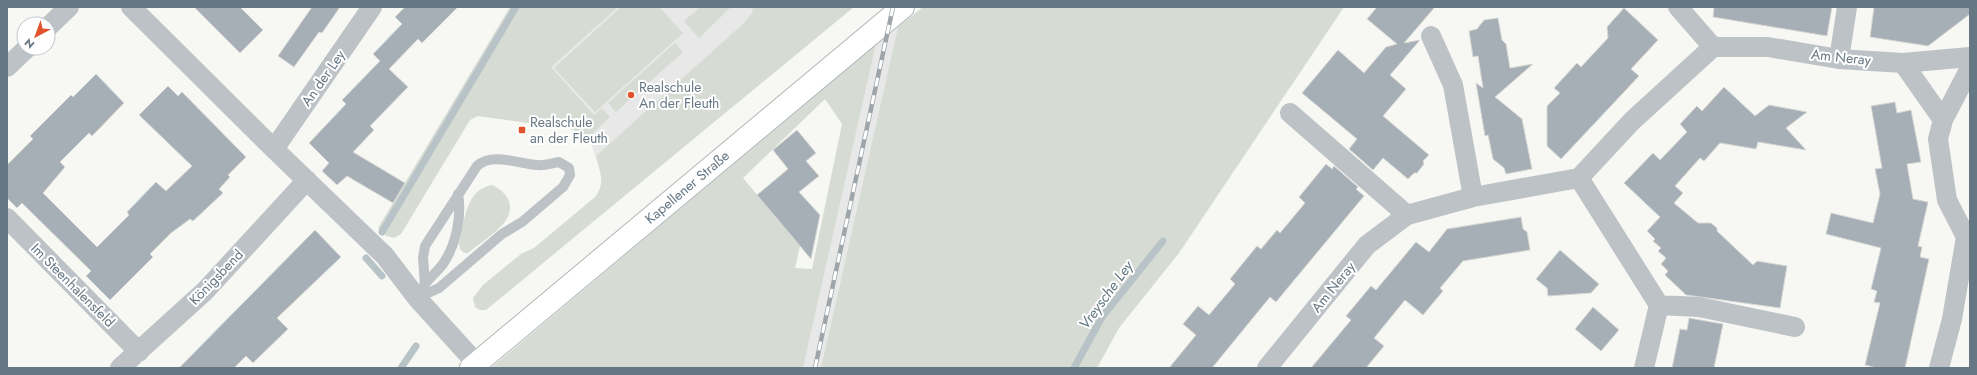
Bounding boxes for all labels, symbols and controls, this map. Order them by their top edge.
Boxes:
north arrow [16,16,56,56]
text: N [21,35,38,52]
street label: Am Neray [1810,44,1873,70]
street label: An der Ley [296,45,350,110]
place label: Realschule An der Fleuth [639,77,719,113]
marker: Realschule An der Fleuth [626,90,636,100]
place label: Realschule an der Fleuth [530,112,608,148]
marker: Realschule an der Fleuth [517,125,527,135]
street label: Kapellener Straße [640,146,734,228]
street label: Im Steenhalensfeld [27,239,119,331]
street label: Königsbend [184,245,248,309]
water label: Vreysche Ley [1074,255,1139,334]
street label: Am Neray [1306,257,1360,317]

